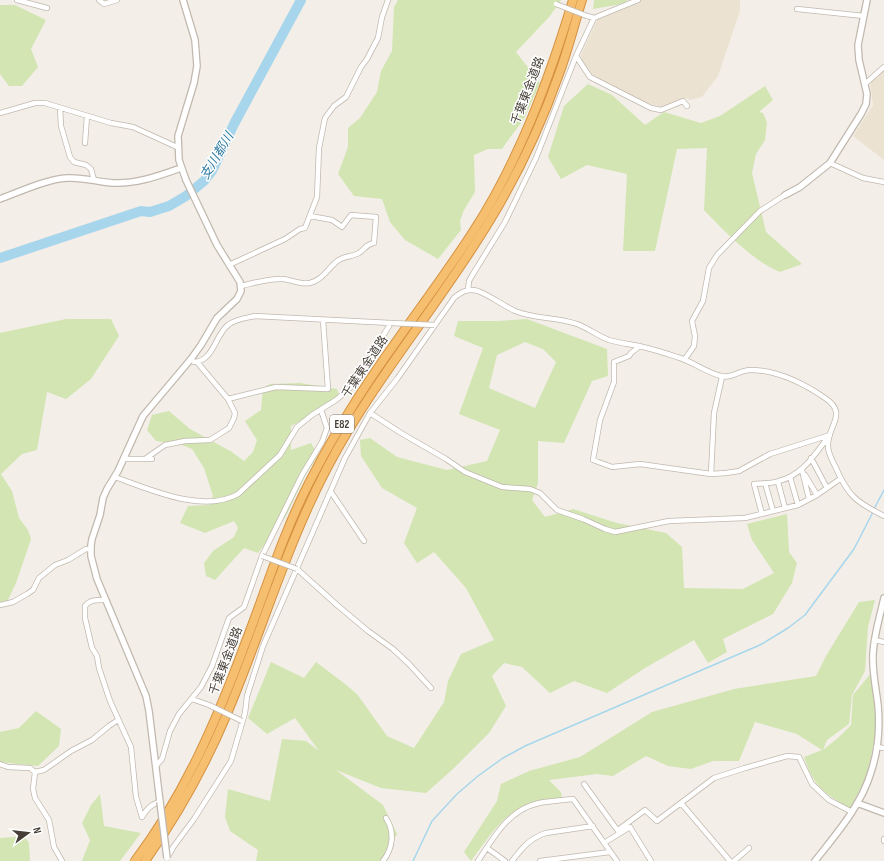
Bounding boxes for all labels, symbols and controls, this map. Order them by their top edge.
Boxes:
street label: 千葉東金道路 [508,55,548,127]
water label: 支川都川 [197,128,238,182]
street label: 千葉東金道路 [339,333,391,401]
road number: E82 [330,415,354,433]
street label: 千葉東金道路 [206,625,246,697]
north arrow [8,813,48,853]
text: N [30,826,44,835]

